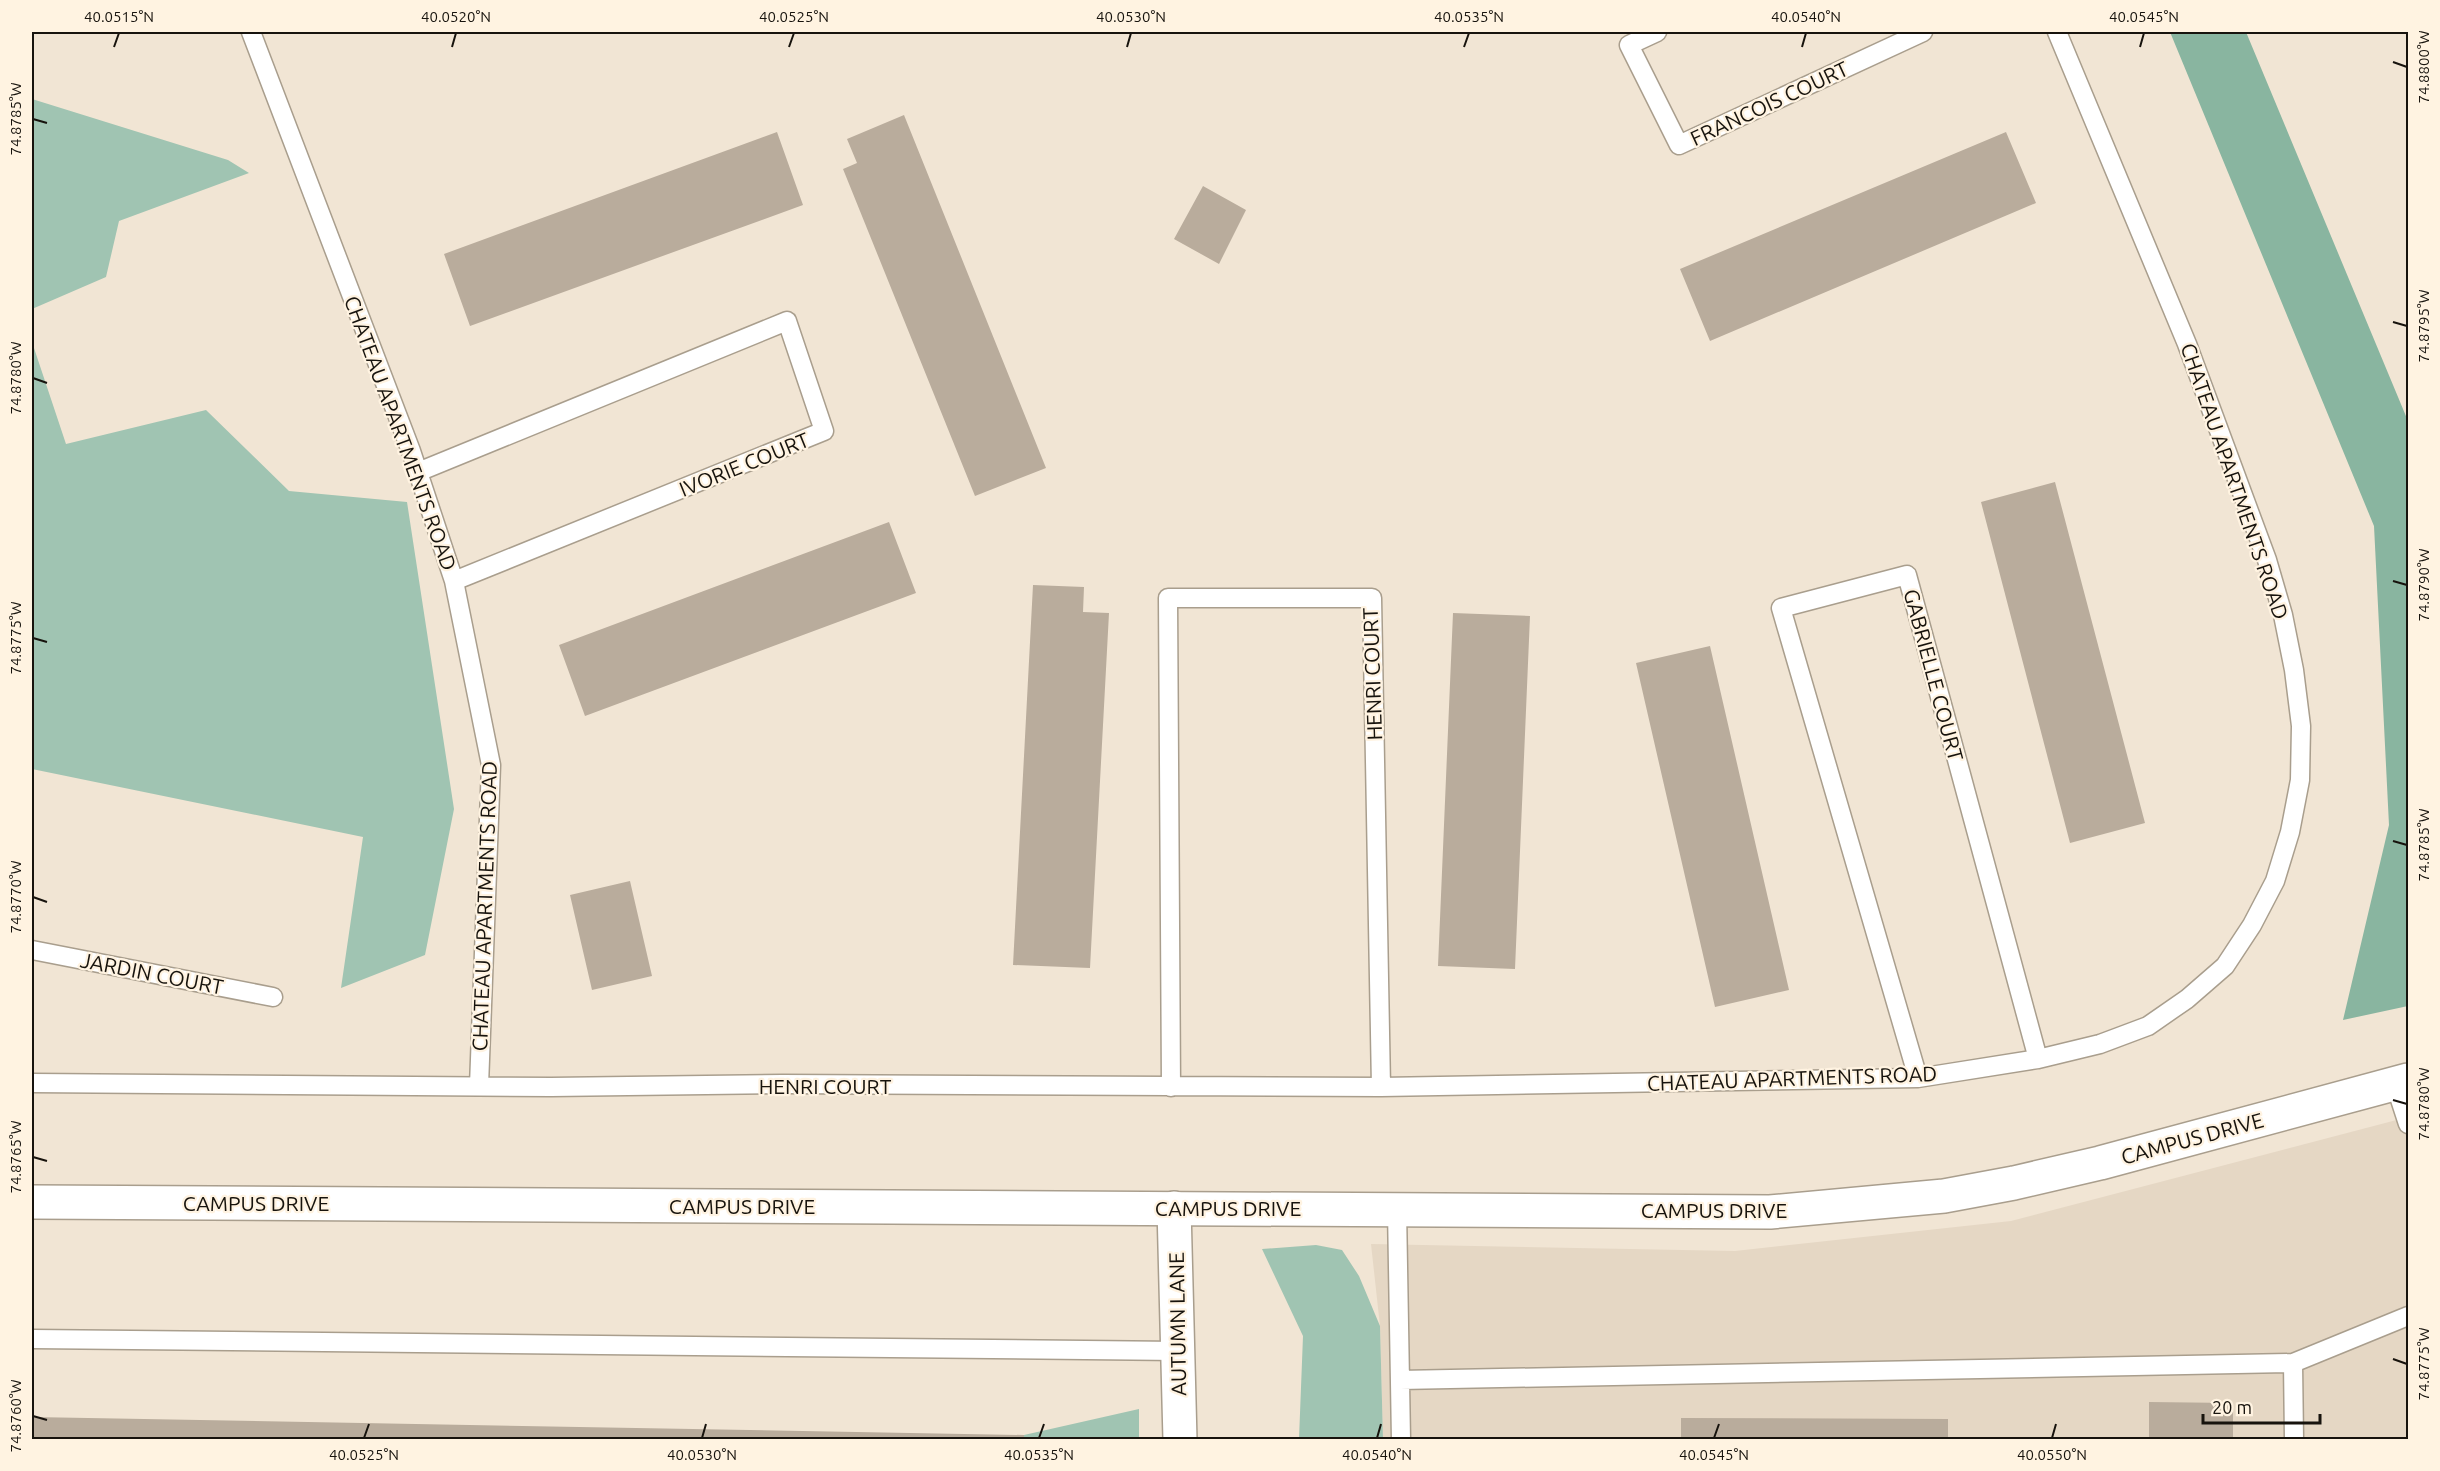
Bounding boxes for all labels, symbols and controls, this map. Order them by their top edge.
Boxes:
text: 40.0515°N [84,8,154,25]
text: 40.0520°N [421,8,491,25]
text: 40.0525°N [759,8,829,25]
text: 40.0530°N [1096,8,1166,25]
text: 40.0535°N [1434,8,1504,25]
text: 40.0540°N [1771,8,1841,25]
text: 40.0545°N [2109,8,2179,25]
text: 74.8800°W [2415,30,2432,104]
street label: FRANCOIS COURT [1686,56,1852,150]
text: 74.8785°W [7,82,24,156]
text: 74.8795°W [2415,289,2432,363]
street label: CHATEAU APARTMENTS ROAD [340,292,462,574]
street label: CHATEAU APARTMENTS ROAD [2176,340,2294,622]
text: 74.8780°W [7,341,24,415]
street label: IVORIE COURT [676,427,813,501]
text: 74.8790°W [2415,548,2432,622]
street label: GABRIELLE COURT [1899,586,1969,764]
text: 74.8775°W [7,601,24,675]
street label: HENRI COURT [1358,607,1386,741]
street label: CHATEAU APARTMENTS ROAD [467,760,501,1052]
text: 74.8785°W [2415,808,2432,882]
text: 74.8770°W [7,860,24,934]
street label: JARDIN COURT [78,947,226,999]
street label: CHATEAU APARTMENTS ROAD [1646,1061,1938,1095]
text: 74.8780°W [2415,1067,2432,1141]
street label: HENRI COURT [759,1074,892,1098]
street label: CAMPUS DRIVE [2118,1107,2266,1169]
text: 74.8765°W [7,1120,24,1194]
street label: CAMPUS DRIVE [183,1191,329,1215]
street label: CAMPUS DRIVE [669,1194,815,1218]
street label: CAMPUS DRIVE [1155,1196,1301,1220]
street label: CAMPUS DRIVE [1641,1198,1787,1222]
street label: AUTUMN LANE [1164,1252,1190,1396]
text: 74.8775°W [2415,1327,2432,1401]
text: 74.8760°W [7,1379,24,1453]
scale bar [2203,1387,2320,1425]
text: 20 m [2212,1397,2252,1417]
text: 40.0525°N [329,1446,399,1463]
text: 40.0530°N [667,1446,737,1463]
text: 40.0535°N [1004,1446,1074,1463]
text: 40.0540°N [1342,1446,1412,1463]
text: 40.0545°N [1679,1446,1749,1463]
text: 40.0550°N [2017,1446,2087,1463]

